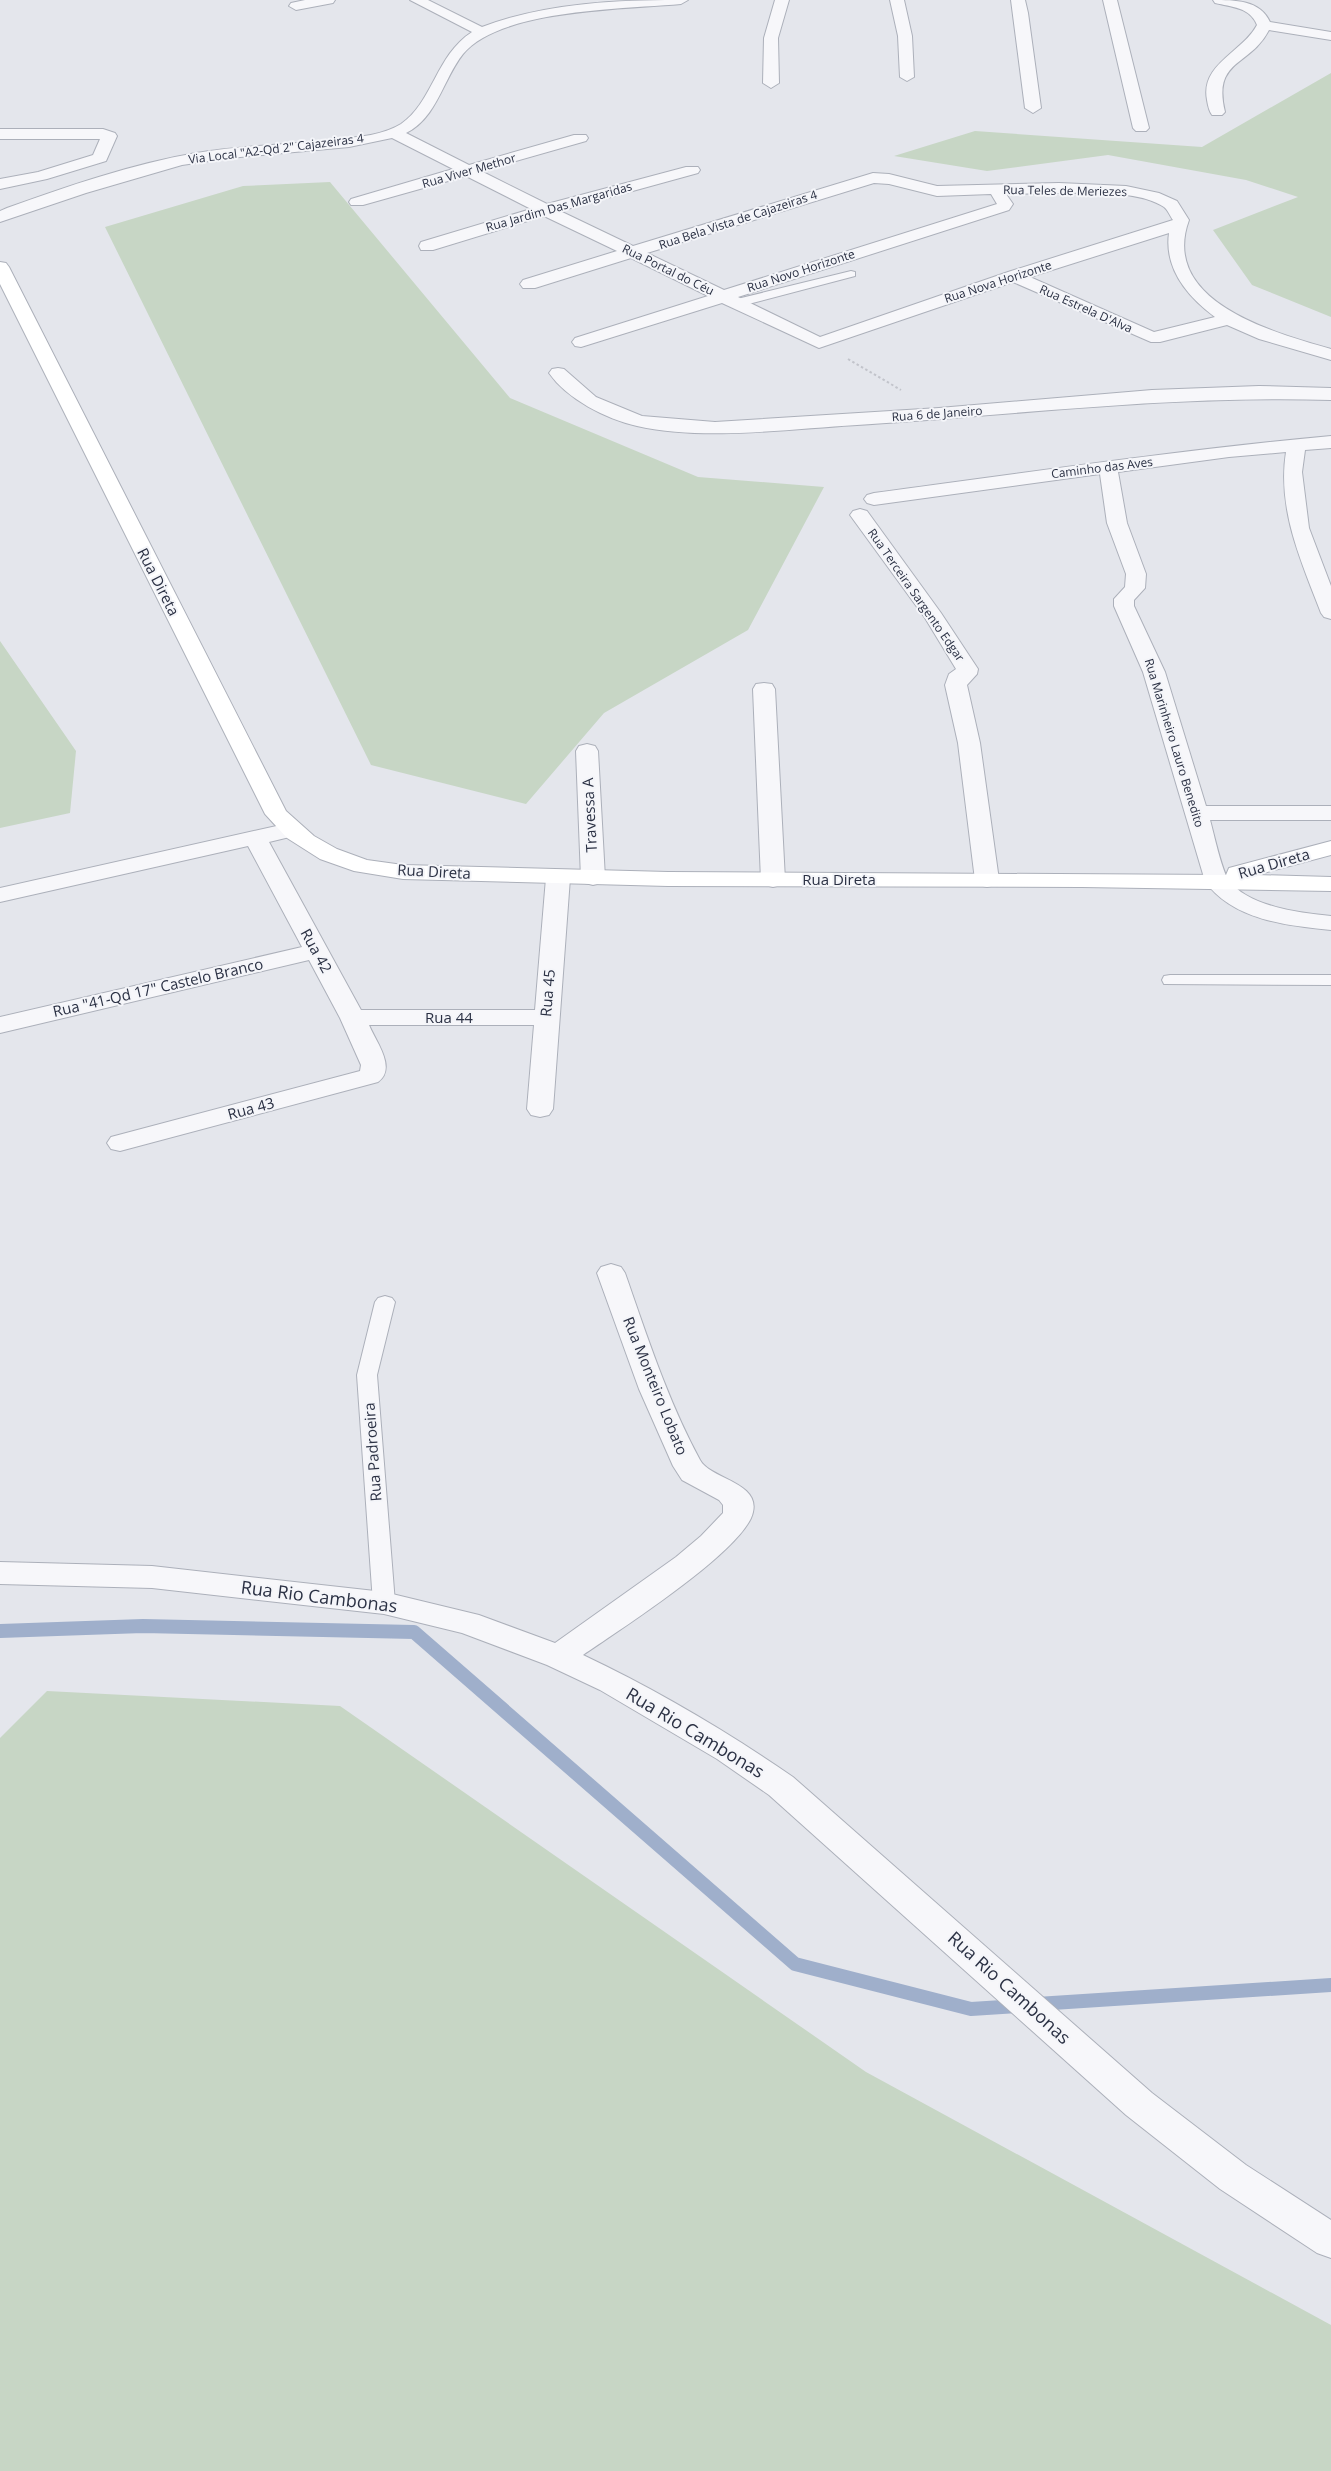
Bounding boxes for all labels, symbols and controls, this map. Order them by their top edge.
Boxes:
street label: Via Local "A2-Qd 2" Cajazeiras 4 [187,129,365,168]
street label: Rua Viver Methor [420,149,518,192]
street label: Rua Jardim Das Margaridas [484,177,634,236]
street label: Rua Teles de Meriezes [1003,181,1127,200]
street label: Rua Bela Vista de Cajazeiras 4 [656,186,819,253]
street label: Rua Portal do Céu [619,240,717,299]
street label: Rua Novo Horizonte [745,245,857,296]
street label: Rua Nova Horizonte [942,256,1054,307]
street label: Rua Estrela D'Alva [1037,280,1135,337]
street label: Rua 6 de Janeiro [891,402,983,425]
street label: Caminho das Aves [1050,453,1154,482]
street label: Rua Terceira Sargento Edgar [864,525,969,665]
street label: Rua Direta [133,544,185,619]
street label: Rua Marinheiro Lauro Benedito [1141,656,1208,829]
street label: Travessa A [577,777,601,853]
street label: Rua Direta [1236,843,1312,883]
street label: Rua Direta [397,859,471,883]
street label: Rua Direta [802,869,876,889]
street label: Rua 42 [297,925,337,976]
street label: Rua "41-Qd 17" Castelo Branco [51,953,265,1021]
street label: Rua 45 [535,968,559,1018]
street label: Rua 44 [425,1007,473,1027]
street label: Rua 43 [225,1092,276,1124]
street label: Rua Monteiro Lobato [619,1313,693,1458]
street label: Rua Padroeira [359,1402,385,1502]
street label: Rua Rio Cambonas [240,1575,399,1618]
street label: Rua Rio Cambonas [622,1681,769,1783]
street label: Rua Rio Cambonas [943,1926,1076,2049]

